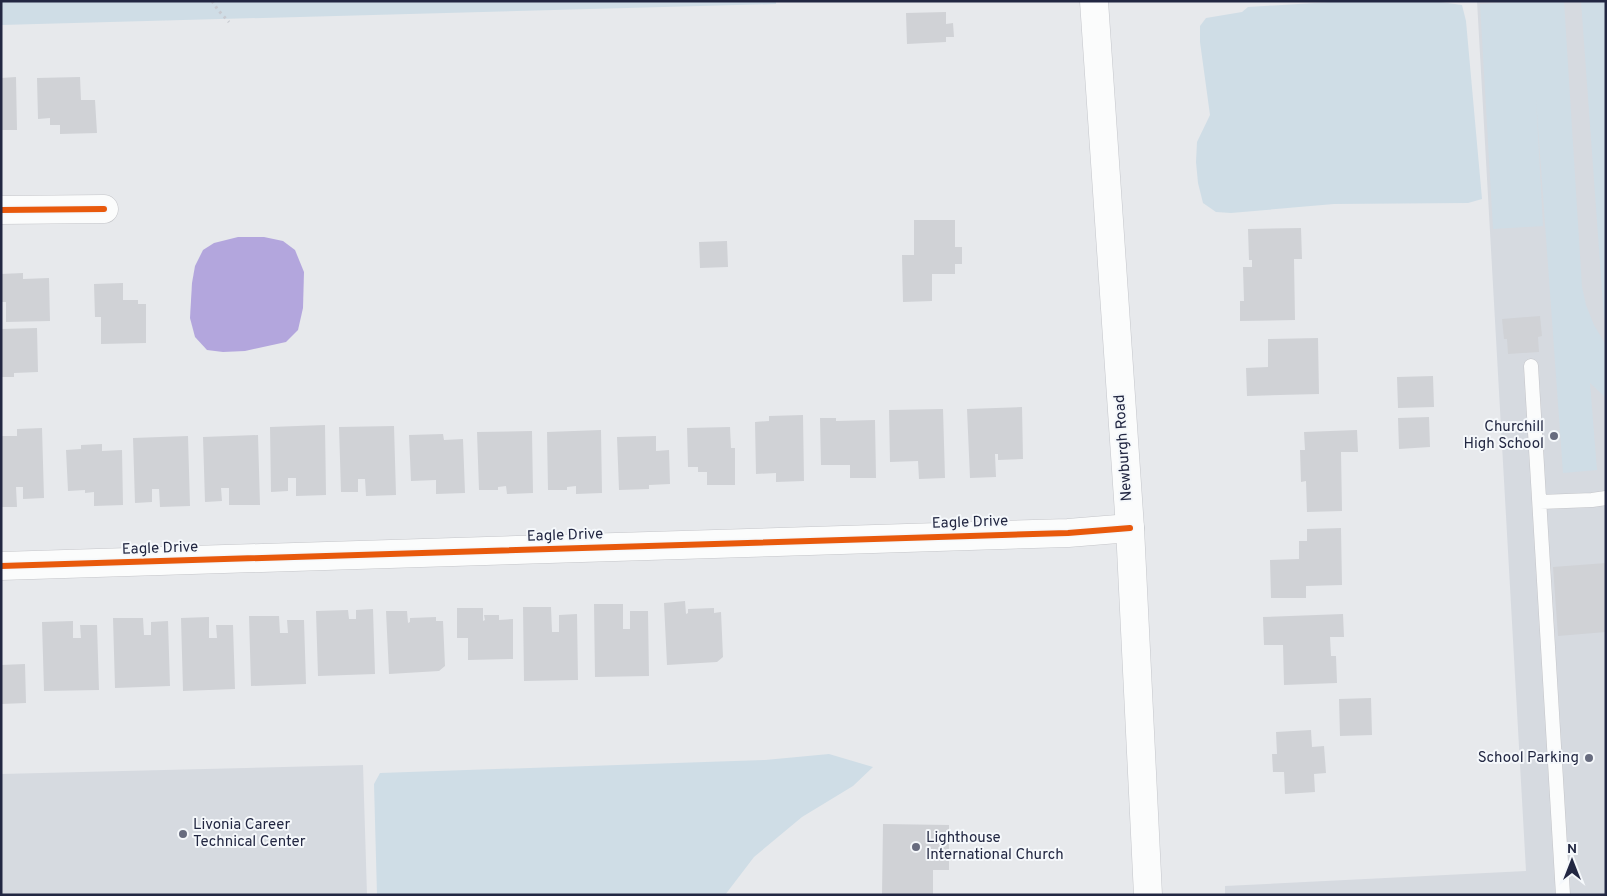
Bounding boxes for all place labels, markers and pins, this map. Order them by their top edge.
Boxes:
place label: Churchill High School [1463,418,1544,454]
marker: Churchill High School [1548,430,1560,442]
place label: School Parking [1478,749,1579,768]
marker: School Parking [1583,752,1595,764]
place label: Livonia Career Technical Center [193,816,306,852]
marker: Livonia Career Technical Center [177,828,189,840]
place label: Lighthouse International Church [926,829,1064,865]
marker: Lighthouse International Church [910,841,922,853]

